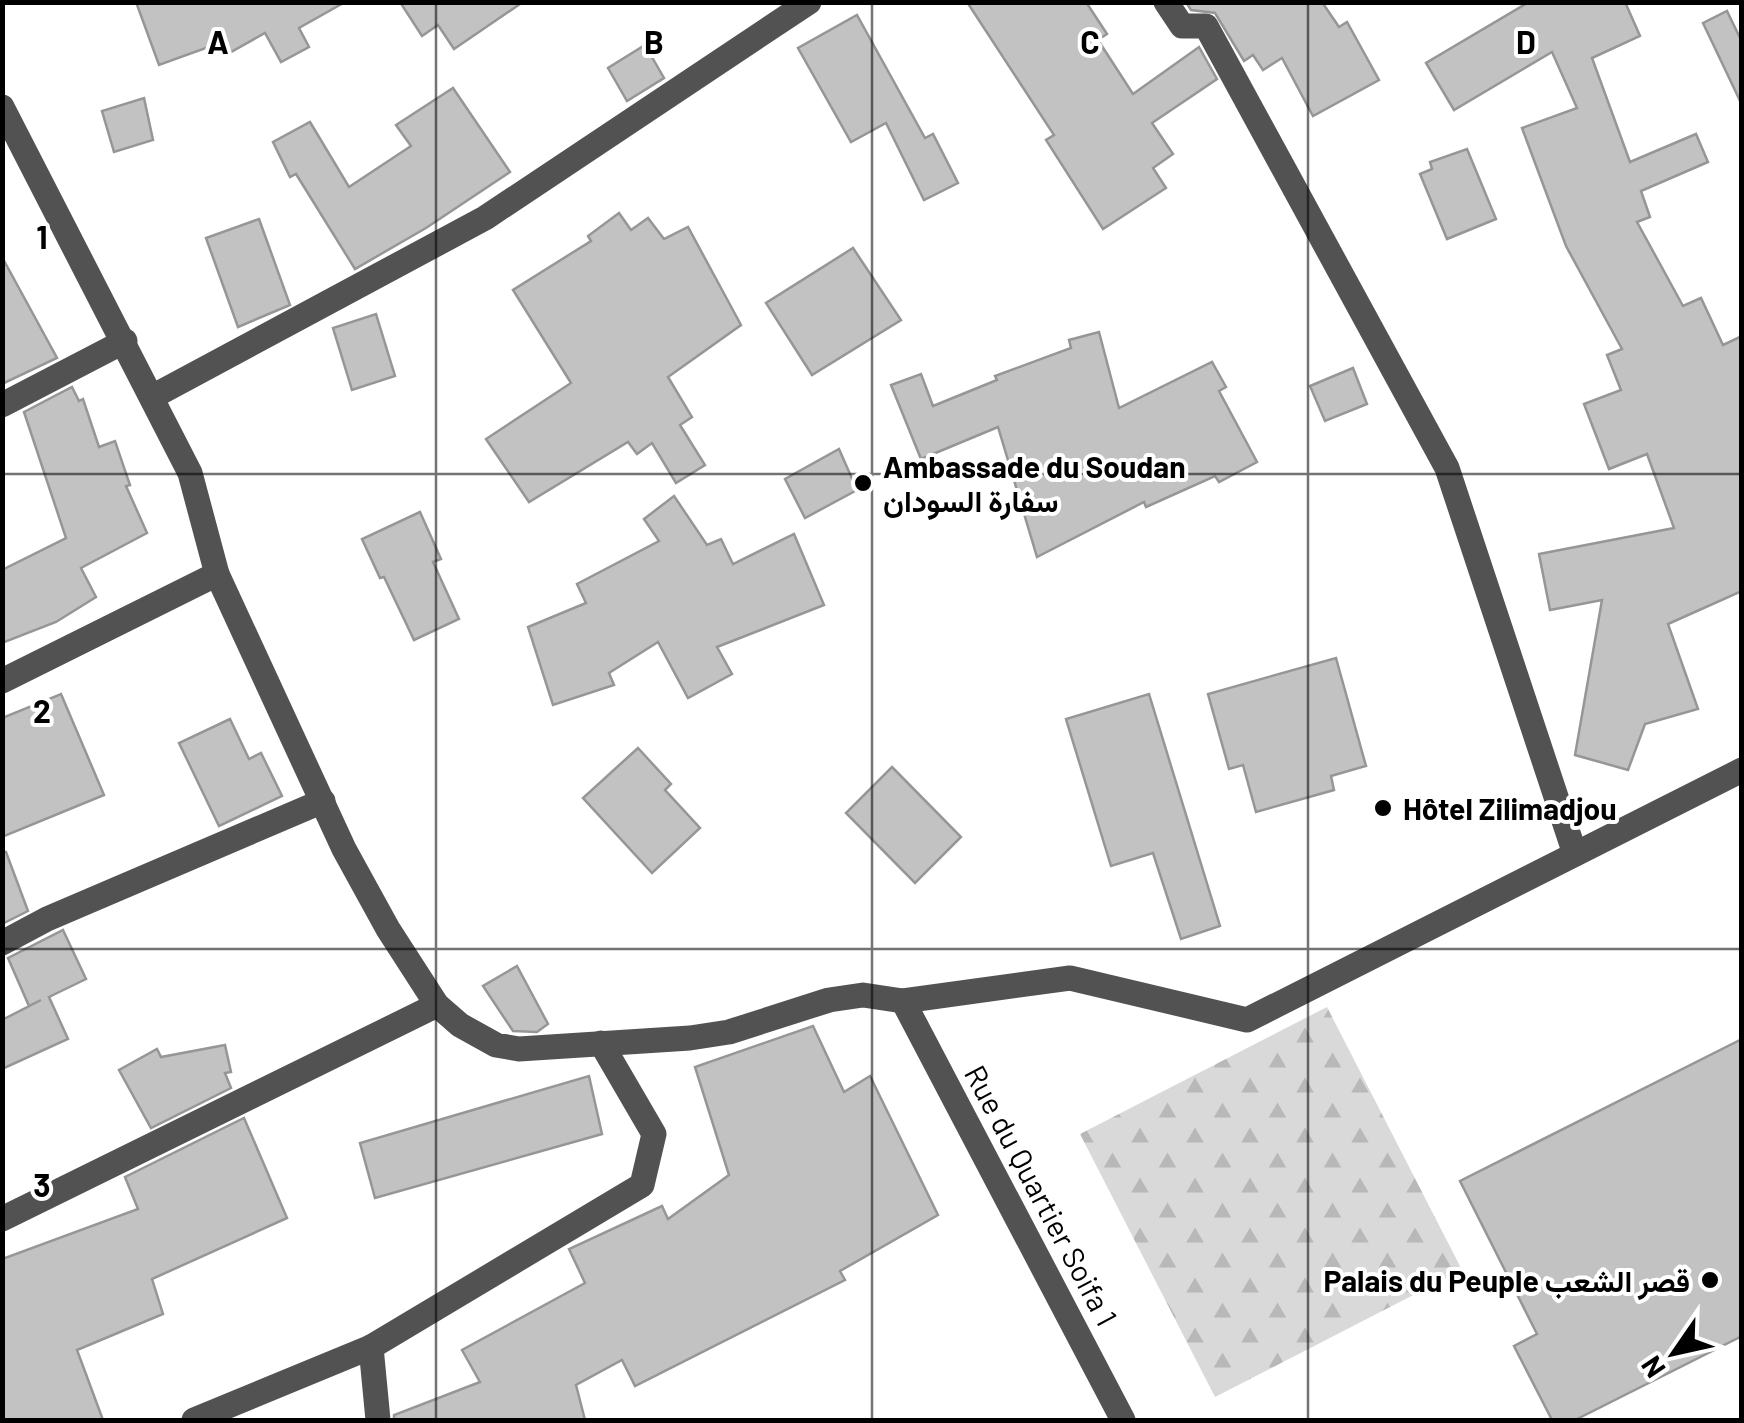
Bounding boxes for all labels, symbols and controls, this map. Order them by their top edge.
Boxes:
text: A [207,22,229,60]
text: B [644,22,664,60]
text: C [1080,22,1100,60]
text: D [1516,22,1536,60]
text: 1 [36,217,48,255]
place label: Ambassade du Soudan سفارة السودان [883,448,1186,520]
marker: Ambassade du Soudan سفارة السودان [852,472,874,494]
text: 2 [33,691,51,729]
place label: Hôtel Zilimadjou [1403,790,1617,826]
marker: Hôtel Zilimadjou [1372,797,1394,819]
street label: Rue du Quartier Soifa 1 [958,1059,1126,1331]
text: 3 [33,1165,51,1203]
place label: Palais du Peuple قصر الشعب [1324,1262,1690,1300]
marker: Palais du Peuple قصر الشعب [1699,1269,1721,1291]
north arrow [1624,1303,1724,1403]
text: N [1633,1350,1672,1385]

